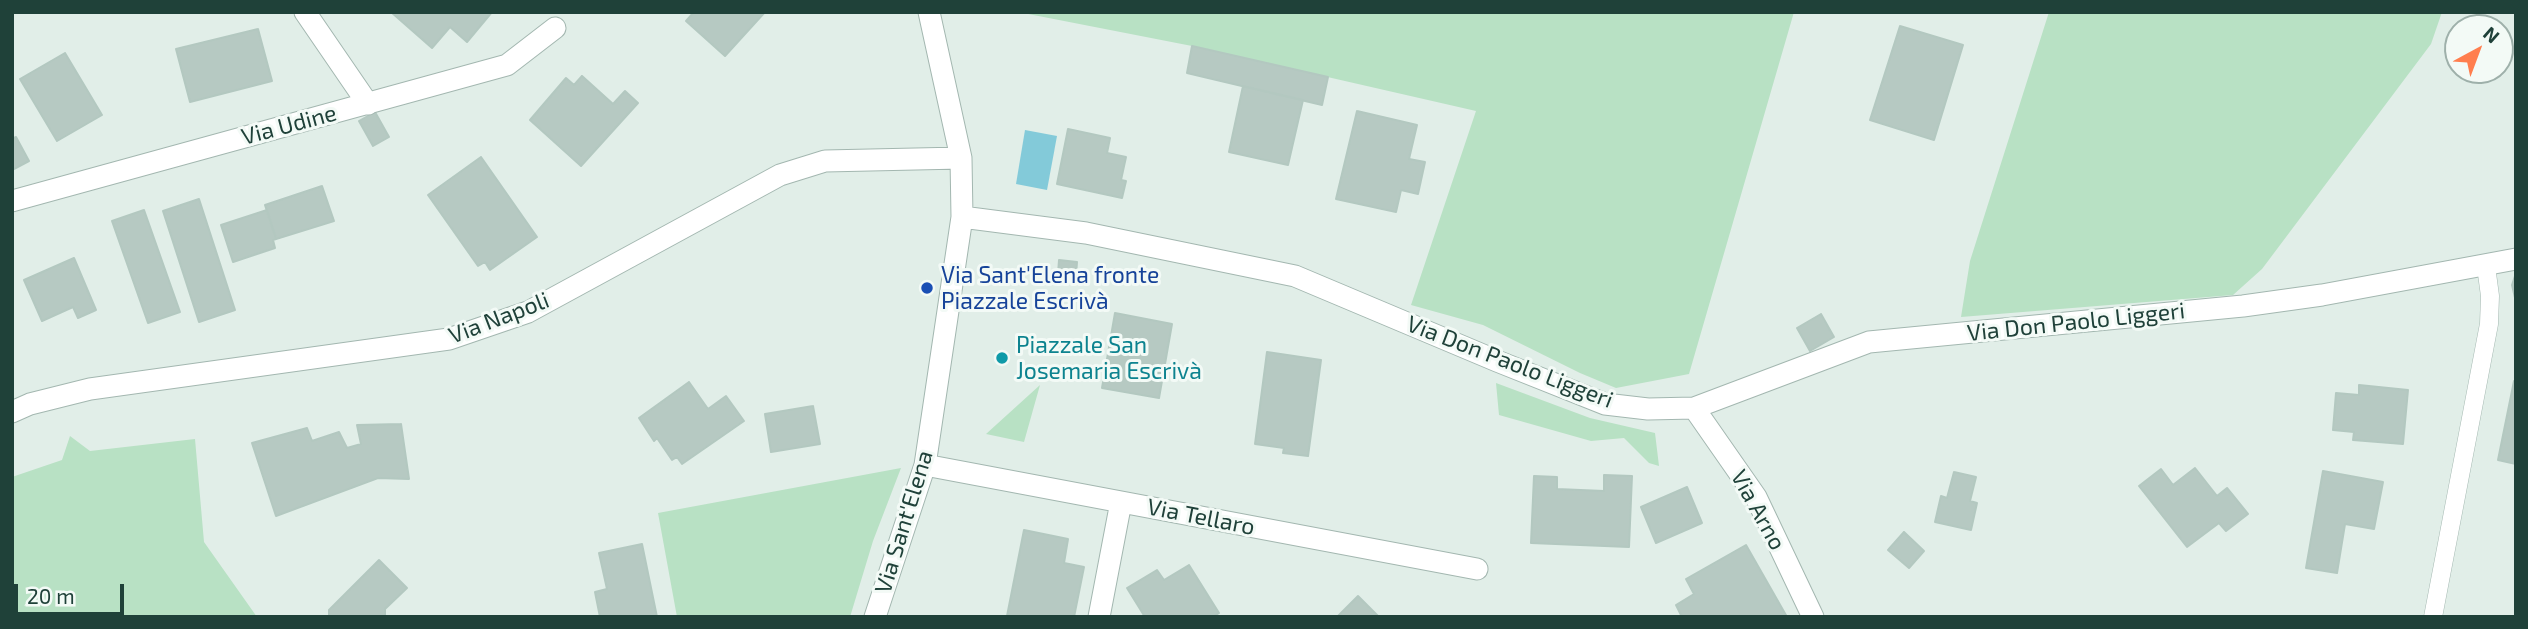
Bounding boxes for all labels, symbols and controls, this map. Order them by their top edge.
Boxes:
north arrow [2444,14,2514,84]
text: N [2479,21,2505,47]
street label: Via Udine [238,99,340,151]
place label: Via Sant'Elena fronte Piazzale Escrivà [941,261,1159,315]
marker: Via Sant'Elena fronte Piazzale Escrivà [919,280,935,296]
street label: Via Napoli [445,286,553,350]
street label: Via Don Paolo Liggeri [1966,297,2186,347]
street label: Via Don Paolo Liggeri [1403,310,1617,414]
place label: Piazzale San Josemaria Escrivà [1016,331,1202,385]
marker: Piazzale San Josemaria Escrivà [994,350,1010,366]
street label: Via Sant'Elena [869,447,939,597]
street label: Via Arno [1725,465,1791,555]
street label: Via Tellaro [1145,493,1257,541]
scale bar [18,570,128,614]
text: 20 m [27,583,75,608]

